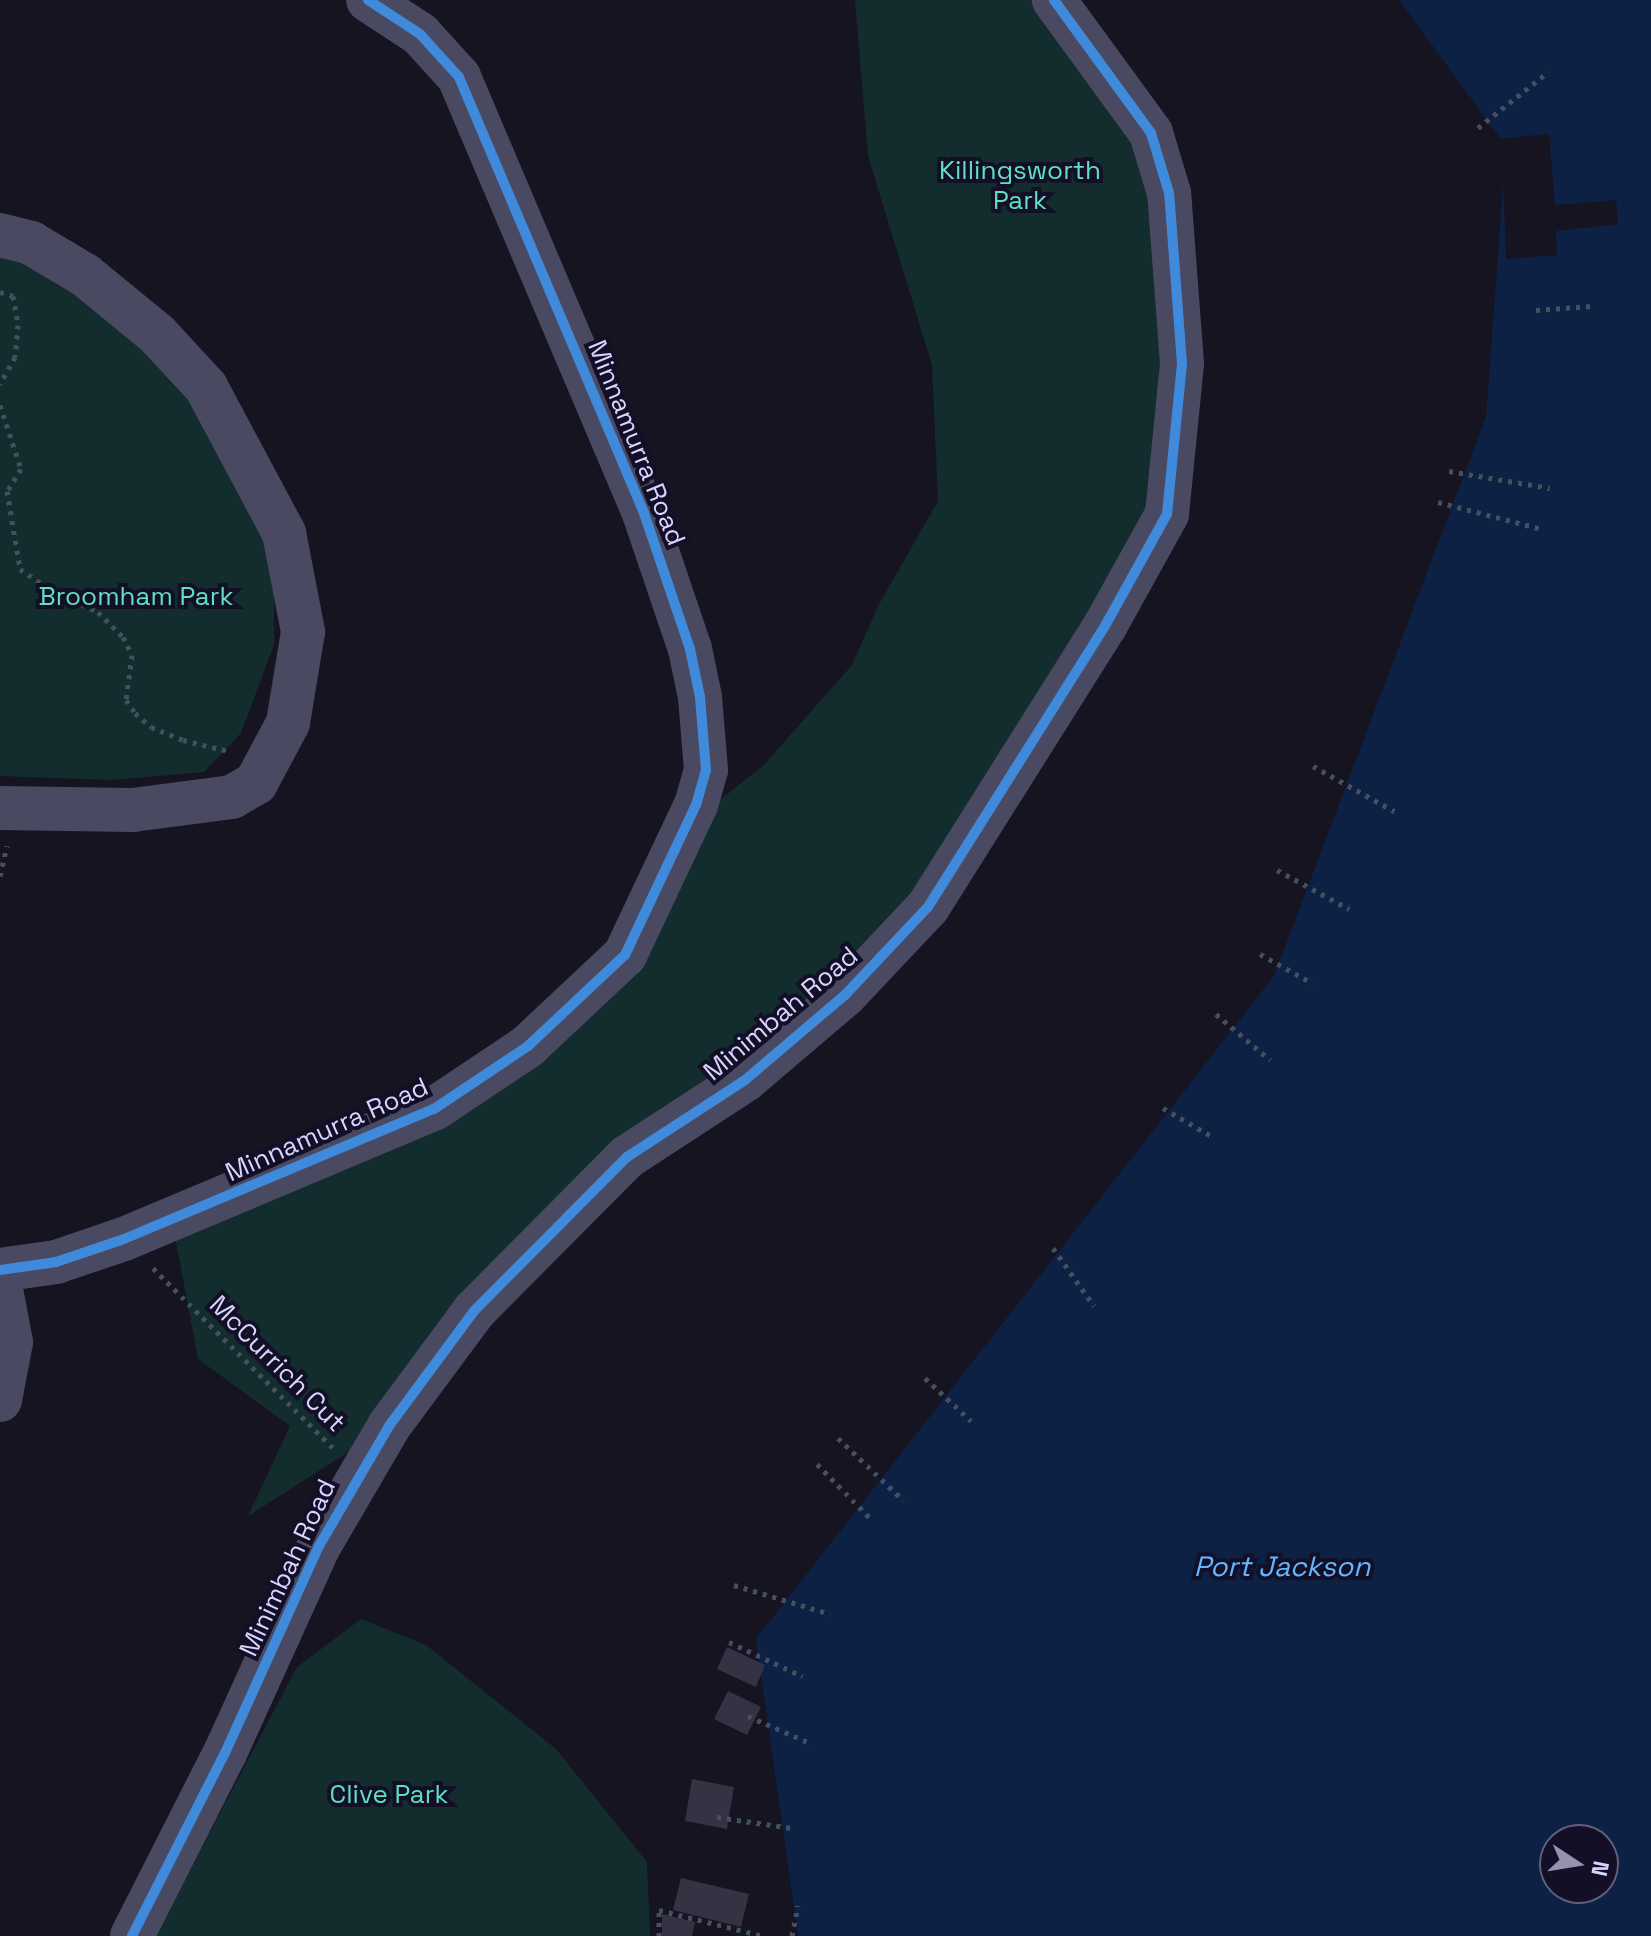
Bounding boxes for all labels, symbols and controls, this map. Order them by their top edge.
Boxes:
park label: Killingsworth Park [939,155,1101,216]
street label: Minnamurra Road [581,336,691,550]
park label: Broomham Park [38,581,234,613]
street label: Minimbah Road [698,940,864,1088]
street label: Minnamurra Road [221,1071,433,1189]
street label: McCurrich Cut [203,1290,351,1438]
street label: Minimbah Road [233,1475,343,1661]
water label: Port Jackson [1194,1549,1370,1583]
park label: Clive Park [329,1779,449,1811]
north arrow [1539,1824,1619,1904]
text: N [1585,1858,1616,1879]

